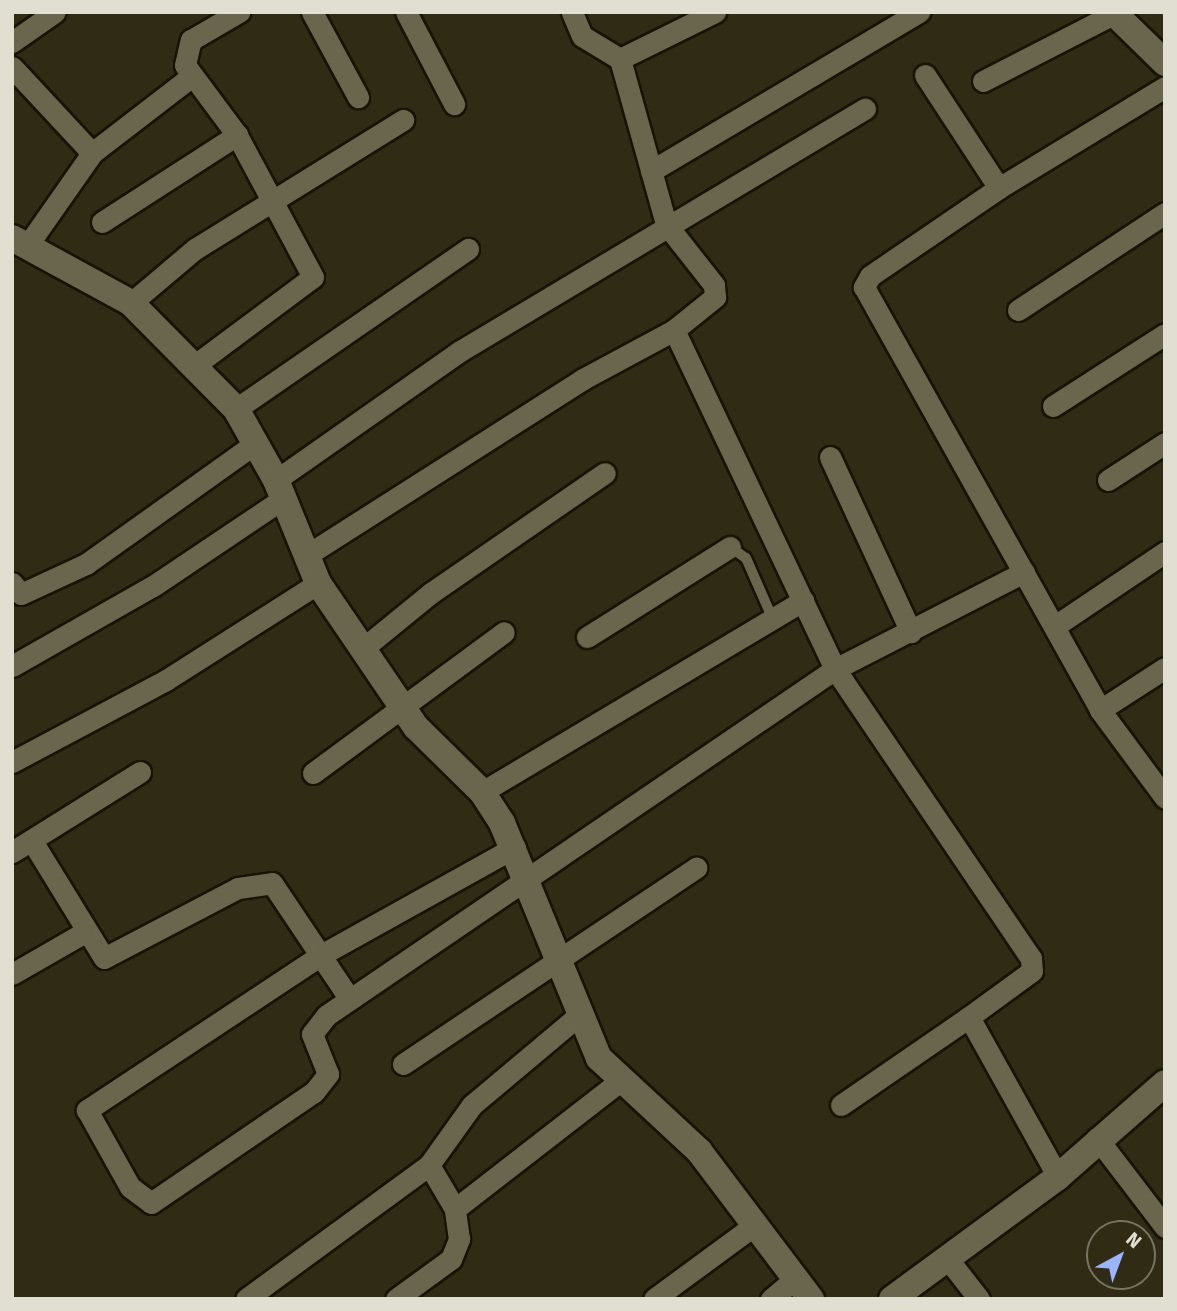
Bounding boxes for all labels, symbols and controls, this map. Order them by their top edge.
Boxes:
north arrow [1086,1220,1156,1290]
text: N [1121,1227,1146,1253]

